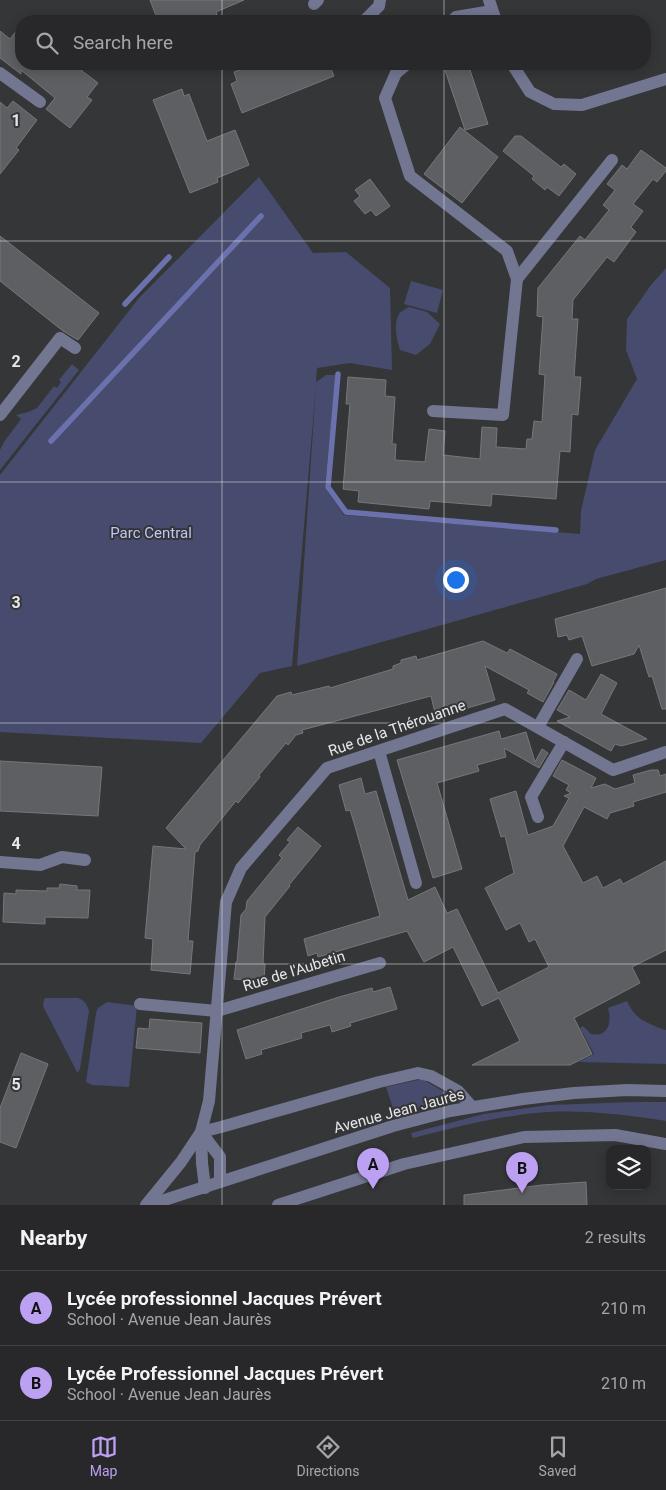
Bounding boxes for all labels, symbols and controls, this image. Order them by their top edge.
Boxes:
search box [15,15,651,70]
icon: search [33,29,61,57]
text: Search here [73,31,173,54]
text: 1 [11,111,21,130]
text: 2 [11,352,21,371]
park label: Parc Central [110,524,192,542]
your location [443,567,469,593]
text: 3 [11,593,21,612]
street label: Rue de la Thérouanne [326,696,468,760]
text: 4 [11,834,21,853]
street label: Rue de l'Aubetin [241,947,347,995]
text: 5 [11,1075,21,1094]
street label: Avenue Jean Jaurès [332,1085,466,1137]
map controls [606,1145,651,1190]
button: layers [606,1145,651,1190]
pin: A [357,1148,389,1189]
pin: B [506,1152,538,1193]
text: Nearby [20,1226,87,1250]
text: 2 results [585,1228,646,1247]
text: Lycée professionnel Jacques Prévert [67,1287,382,1310]
text: A [31,1299,41,1318]
text: 210 m [601,1299,646,1318]
text: School · Avenue Jean Jaurès [67,1310,271,1329]
text: Lycée Professionnel Jacques Prévert [67,1362,383,1385]
text: B [31,1374,41,1393]
text: 210 m [601,1374,646,1393]
text: School · Avenue Jean Jaurès [67,1385,271,1404]
tab: Map [90,1433,118,1479]
tab: Directions [297,1433,360,1479]
tab: Saved [539,1433,576,1479]

